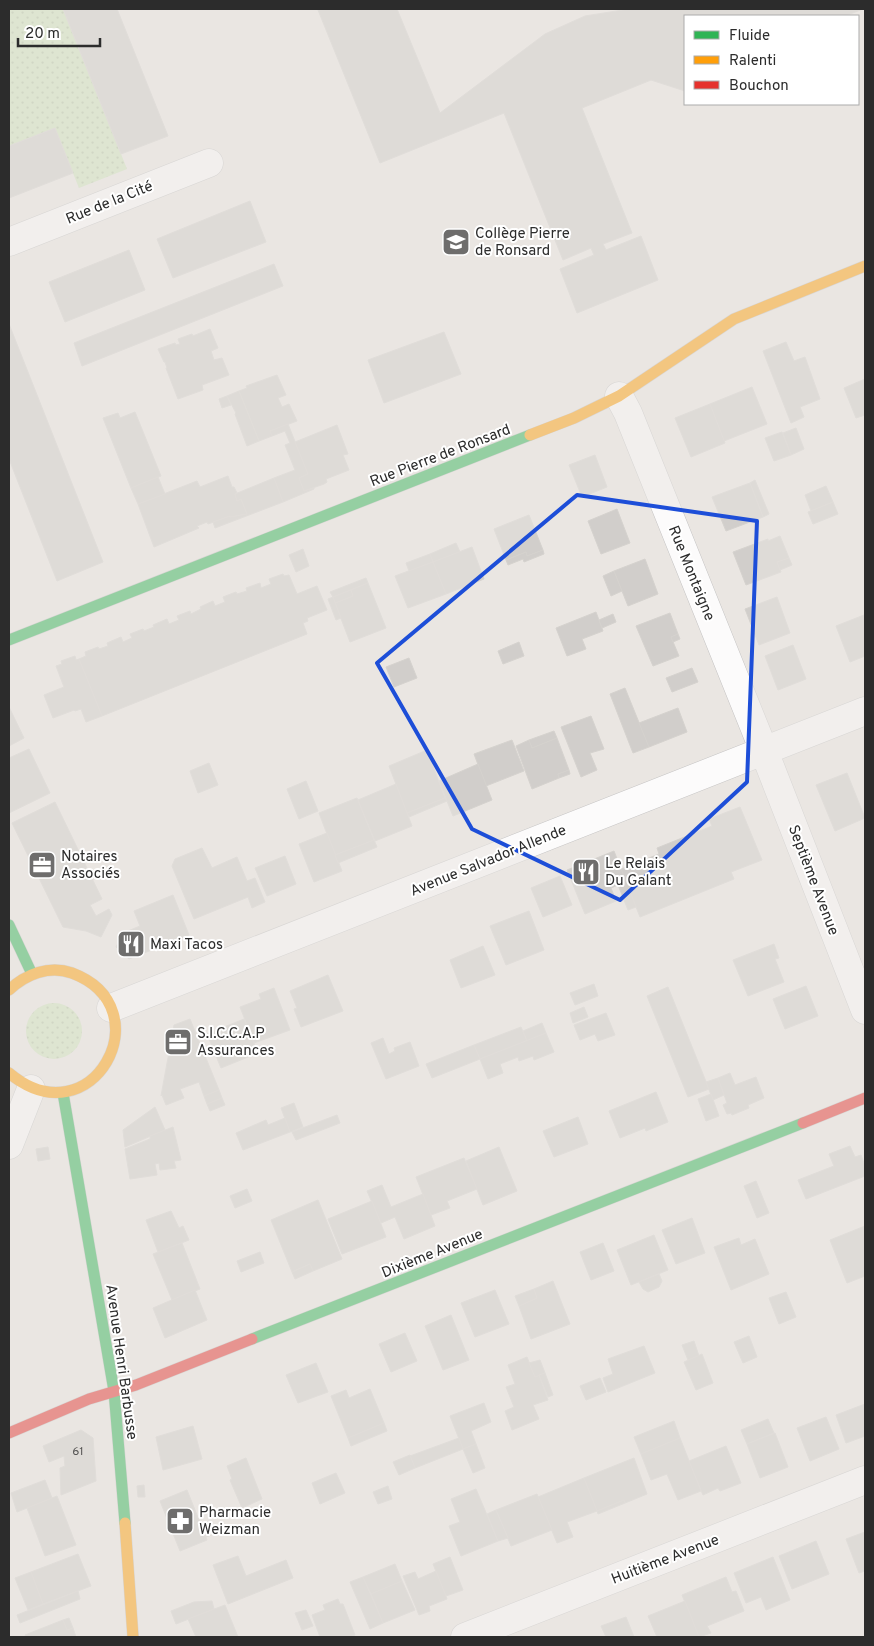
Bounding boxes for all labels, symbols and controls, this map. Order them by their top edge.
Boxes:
scale bar [18,15,100,47]
legend [684,15,859,105]
text: 20 m [25,25,60,44]
text: Fluide [729,27,770,46]
text: Ralenti [729,52,776,71]
text: Bouchon [729,77,789,96]
street label: Rue de la Cité [63,177,156,229]
place label: Collège Pierre de Ronsard [475,225,570,261]
school or university icon: Collège Pierre de Ronsard [441,227,471,257]
street label: Rue Pierre de Ronsard [367,421,514,492]
street label: Rue Montaigne [663,523,718,624]
street label: Avenue Salvador Allende [408,821,569,901]
street label: Septième Avenue [783,823,842,938]
place label: Notaires Associés [61,848,120,884]
office icon: Notaires Associés [27,850,57,880]
place label: Le Relais Du Galant [605,855,671,891]
restaurant icon: Le Relais Du Galant [571,857,601,887]
restaurant icon: Maxi Tacos [116,929,146,959]
place label: Maxi Tacos [150,936,223,955]
place label: S.I.C.C.A.P Assurances [197,1025,274,1061]
office icon: S.I.C.C.A.P Assurances [163,1027,193,1057]
street label: Dixième Avenue [379,1225,486,1283]
street label: Avenue Henri Barbusse [100,1283,141,1441]
house number: 61 [72,1444,84,1460]
place label: Pharmacie Weizman [199,1504,271,1540]
pharmacy icon: Pharmacie Weizman [165,1506,195,1536]
street label: Huitième Avenue [609,1531,722,1590]

